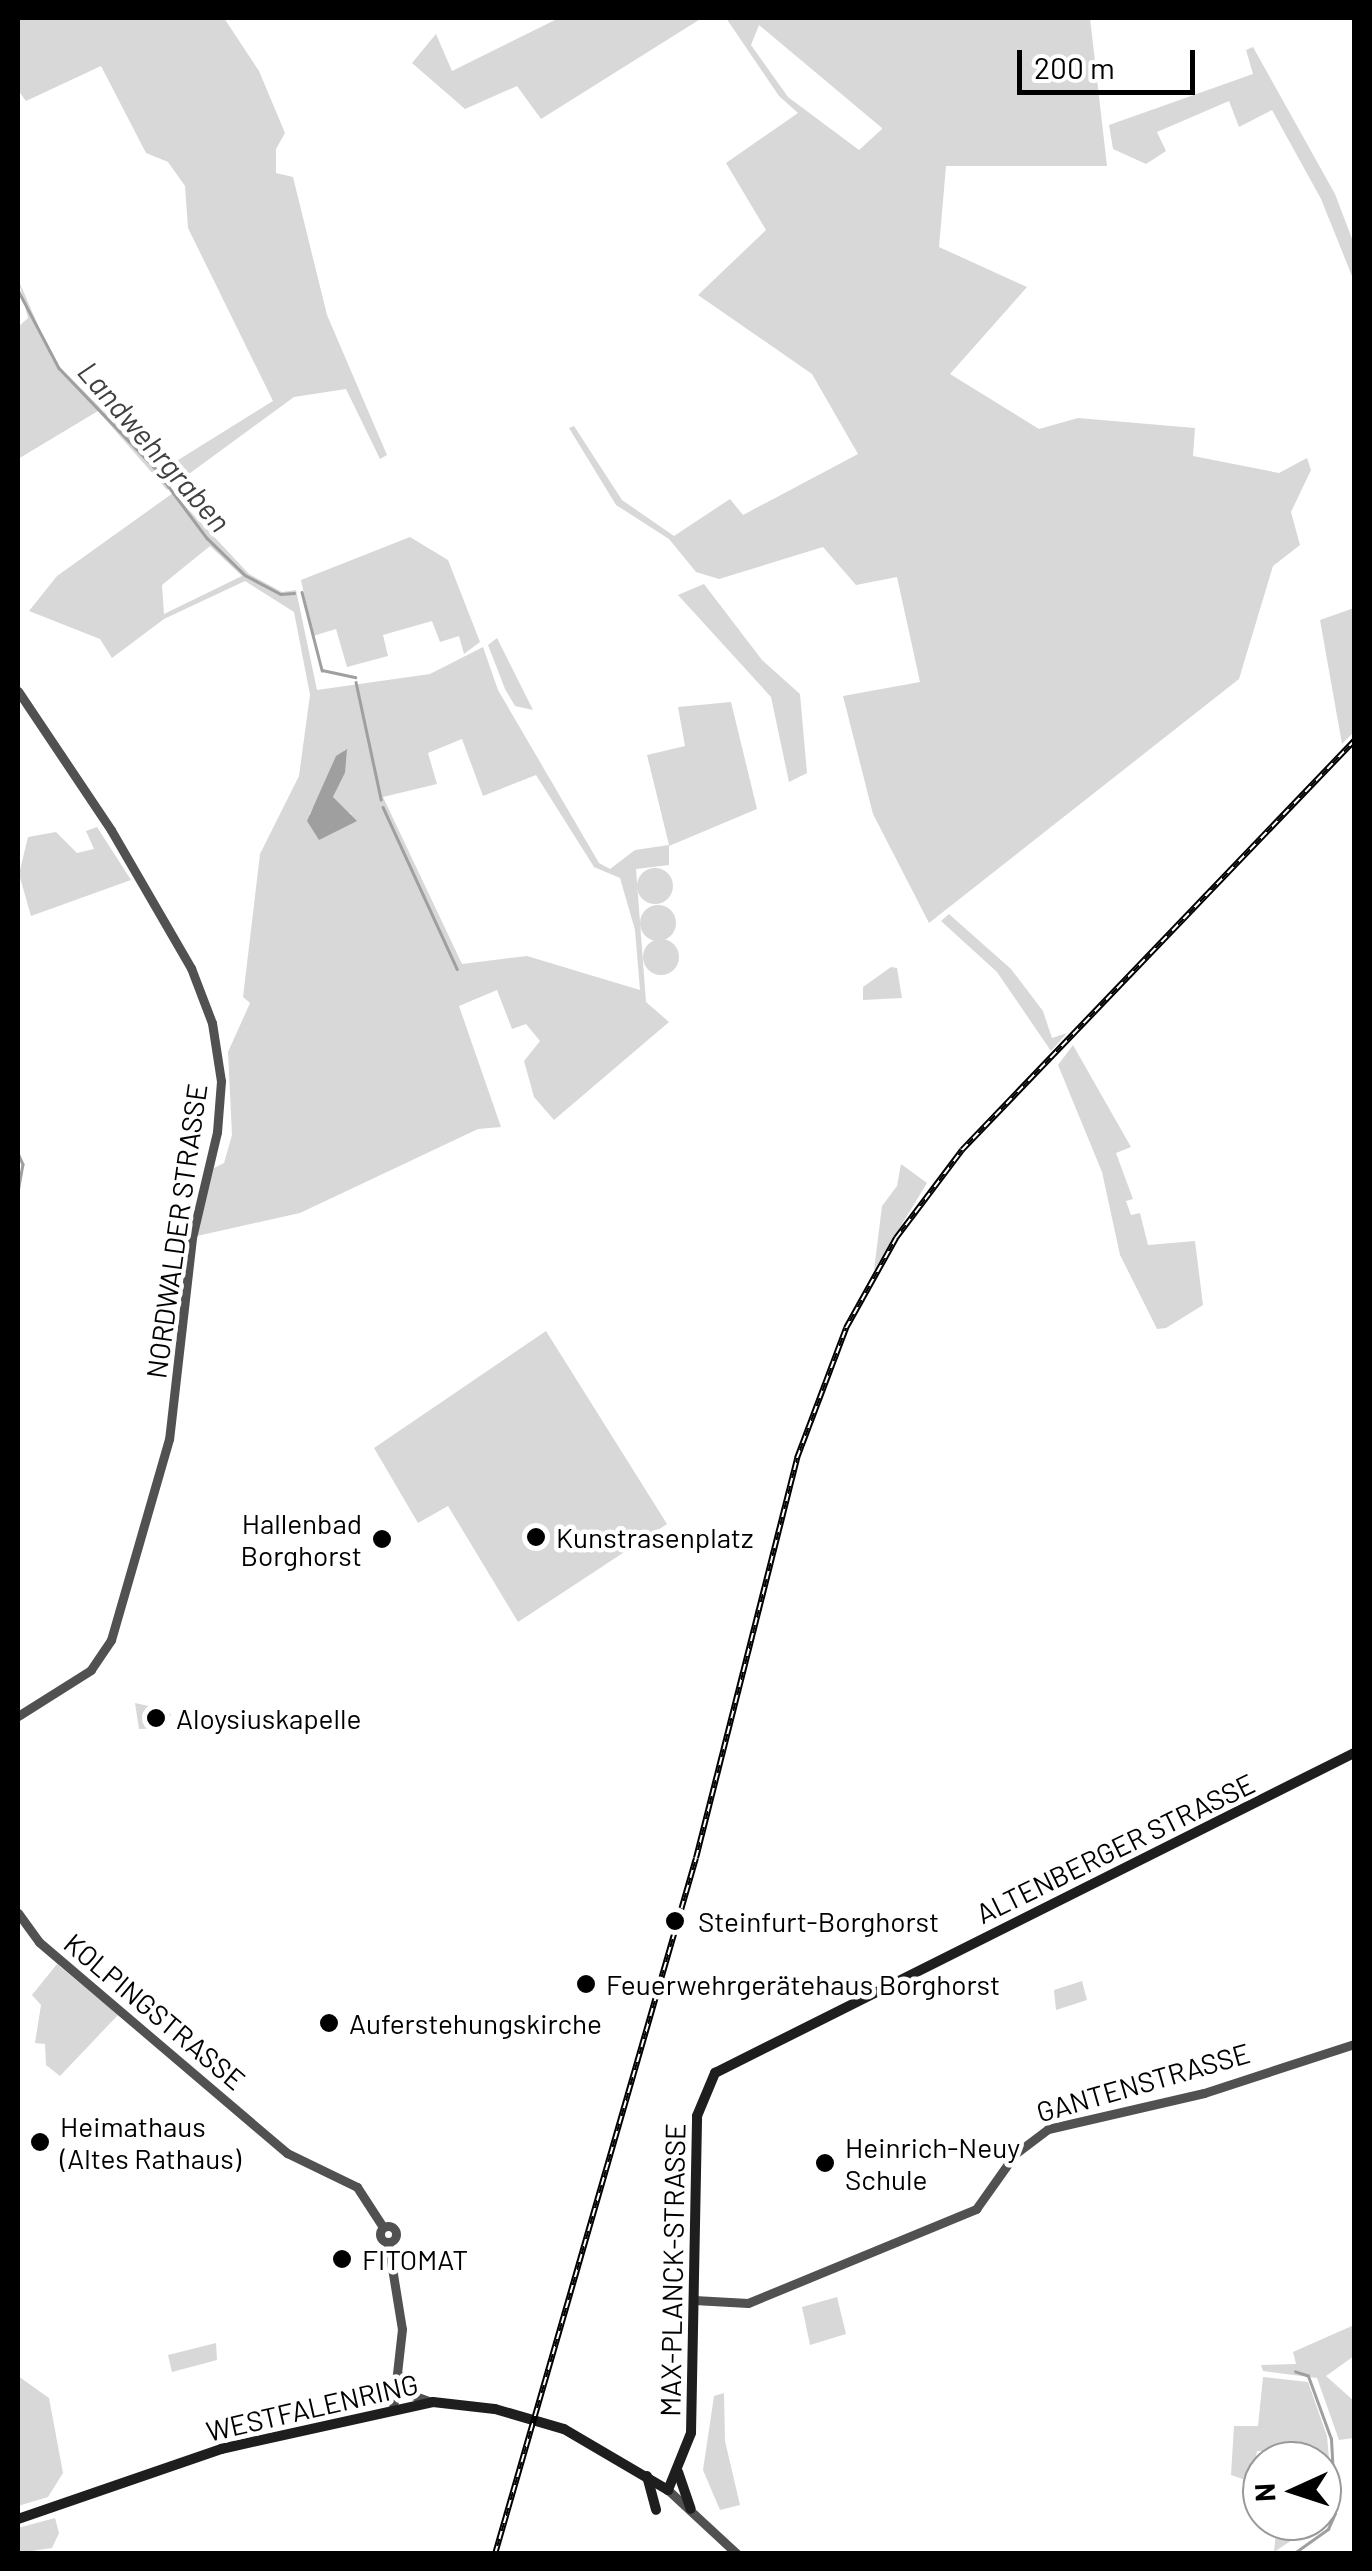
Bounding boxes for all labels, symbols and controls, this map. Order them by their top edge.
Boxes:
scale bar [1022,30,1200,92]
text: 200 m [1034,49,1115,85]
water label: Landwehrgraben [71,353,239,539]
street label: NORDWALDER STRASSE [139,1081,213,1381]
place label: Hallenbad Borghorst [240,1506,362,1572]
place label: Kunstrasenplatz [556,1520,754,1554]
marker: Kunstrasenplatz [525,1526,547,1548]
marker: Hallenbad Borghorst [371,1528,393,1550]
place label: Aloysiuskapelle [176,1701,361,1735]
marker: Aloysiuskapelle [145,1707,167,1729]
street label: ALTENBERGER STRASSE [970,1766,1260,1930]
place label: Steinfurt-Borghorst [698,1904,939,1938]
marker: Steinfurt-Borghorst [662,1908,688,1934]
street label: KOLPINGSTRASSE [58,1926,252,2096]
place label: Feuerwehrgerätehaus Borghorst [606,1967,1000,2001]
marker: Feuerwehrgerätehaus Borghorst [575,1973,597,1995]
place label: Auferstehungskirche [349,2006,602,2040]
marker: Auferstehungskirche [318,2012,340,2034]
street label: GANTENSTRASSE [1032,2035,1254,2129]
place label: Heimathaus (Altes Rathaus) [60,2109,241,2175]
street label: MAX-PLANCK-STRASSE [653,2123,691,2417]
place label: Heinrich-Neuy Schule [845,2130,1020,2196]
marker: Heimathaus (Altes Rathaus) [29,2131,51,2153]
marker: Heinrich-Neuy Schule [814,2152,836,2174]
place label: FITOMAT [362,2242,468,2276]
marker: FITOMAT [331,2248,353,2270]
street label: WESTFALENRING [203,2366,421,2448]
north arrow [1242,2441,1342,2541]
text: N [1247,2482,1282,2503]

